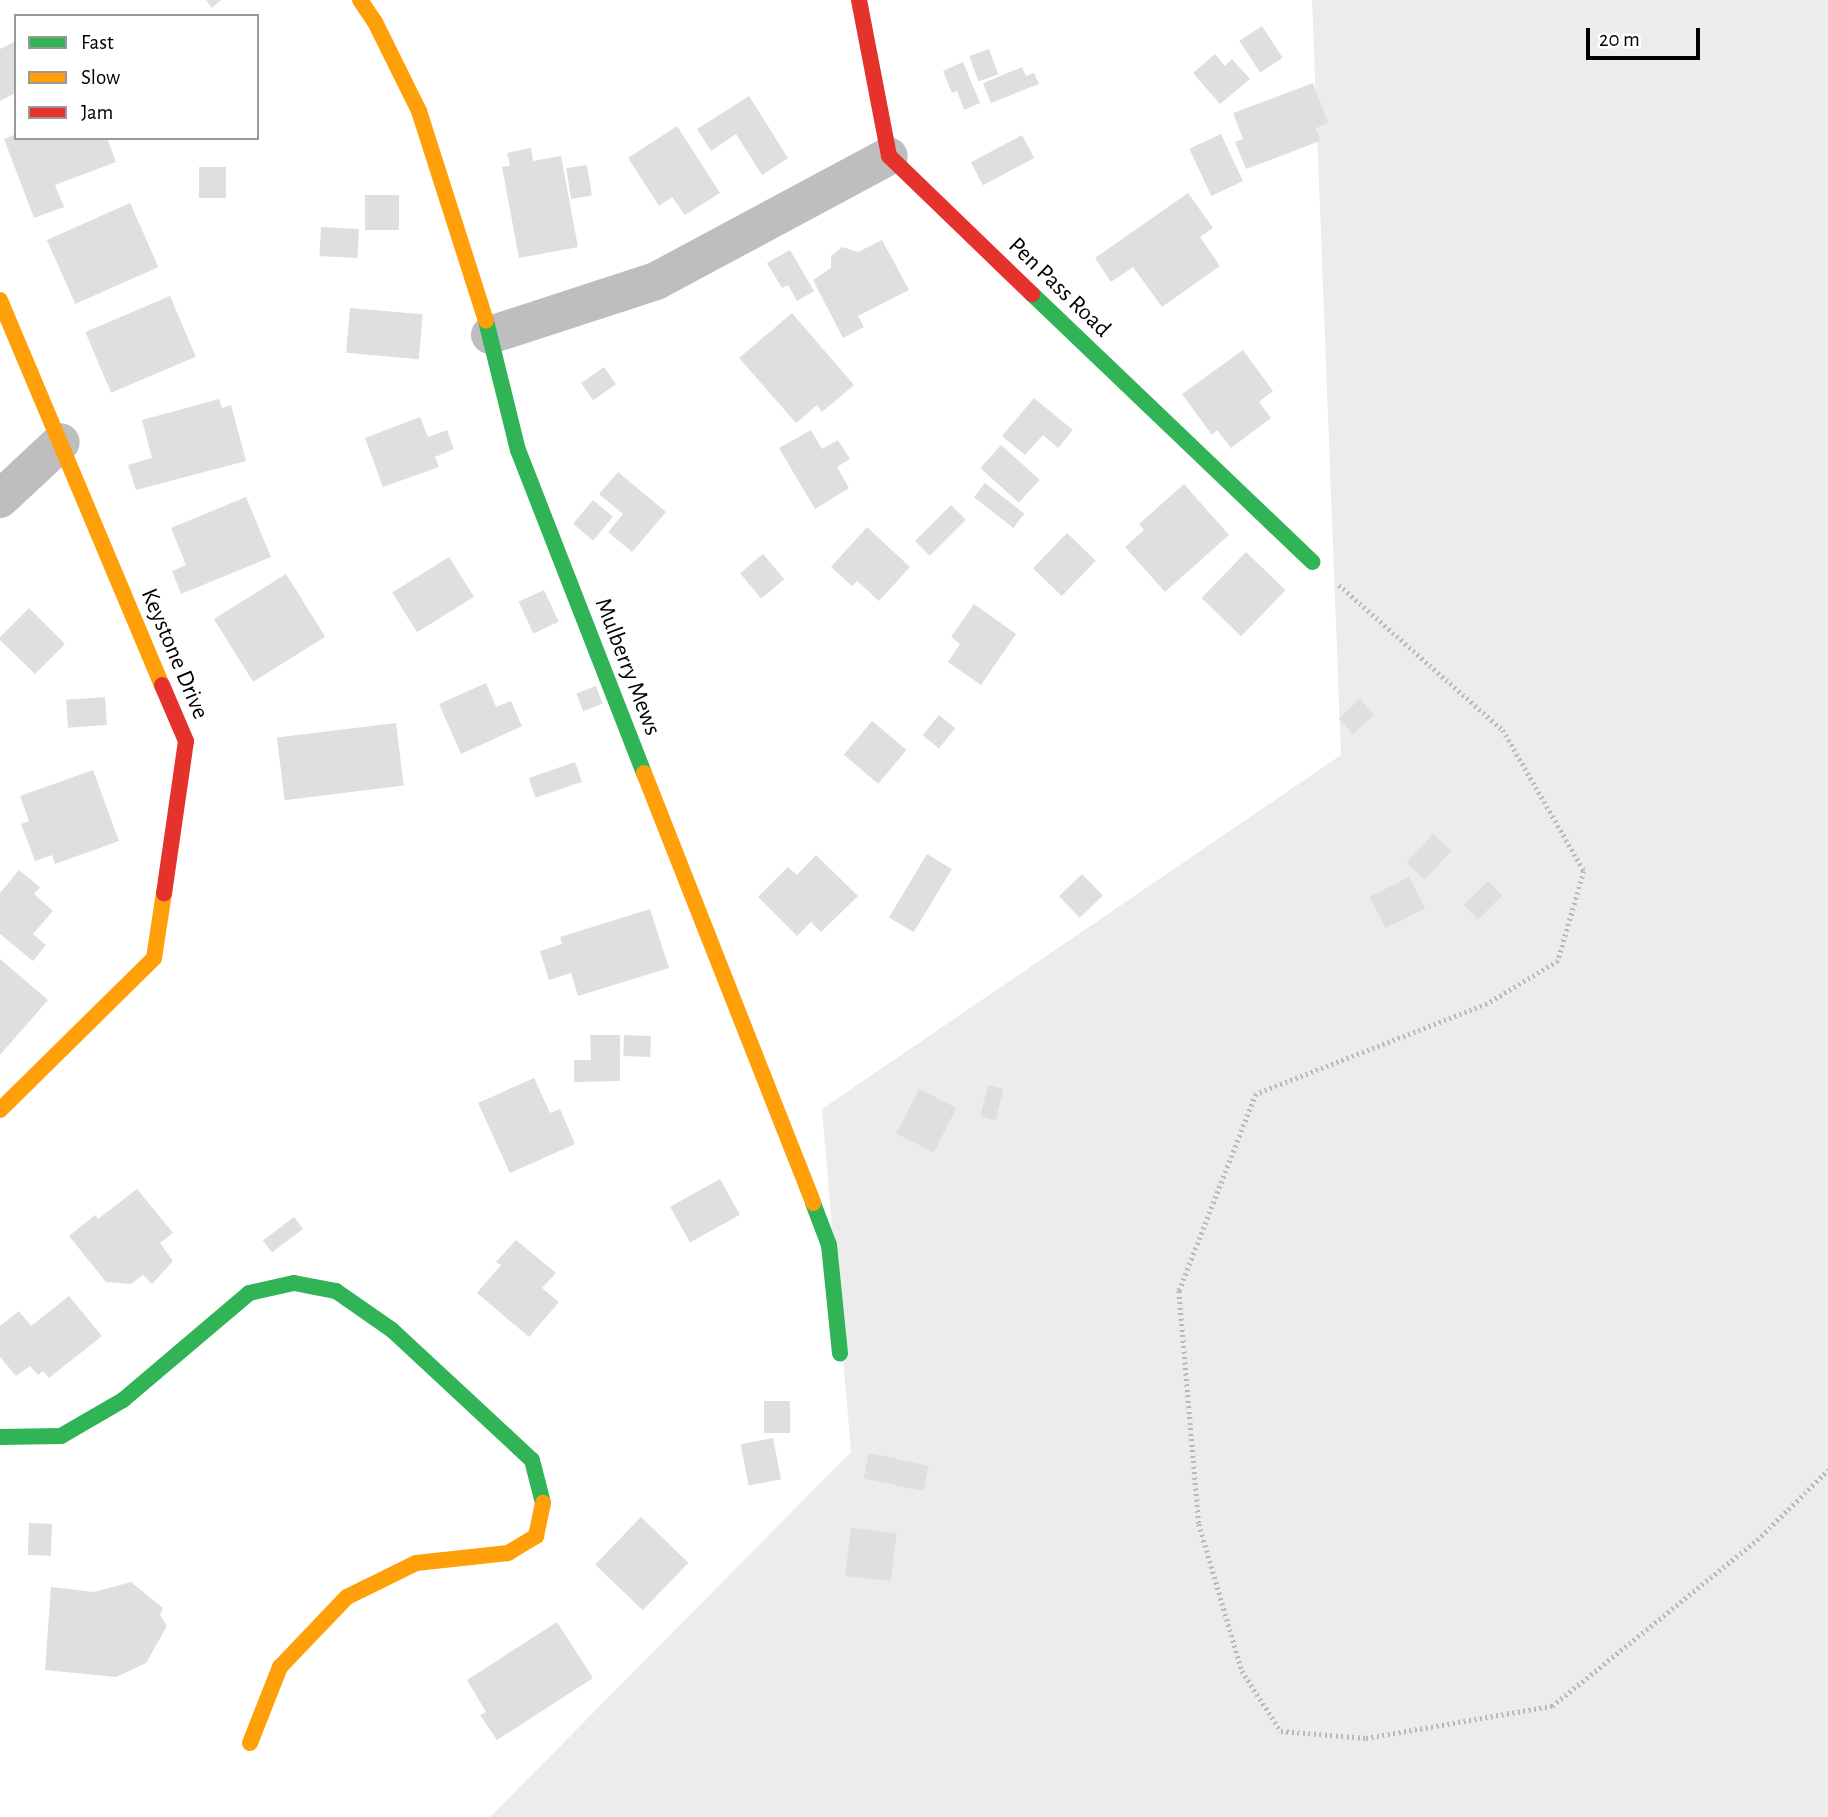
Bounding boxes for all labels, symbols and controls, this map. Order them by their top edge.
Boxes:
legend [14,14,259,140]
scale bar [1590,14,1704,58]
text: 20 m [1599,29,1640,50]
text: Fast [81,32,114,53]
text: Slow [81,67,120,88]
text: Jam [81,102,113,123]
street label: Pen Pass Road [1002,232,1116,344]
street label: Keystone Drive [134,584,214,724]
street label: Mulberry Mews [588,594,666,740]

